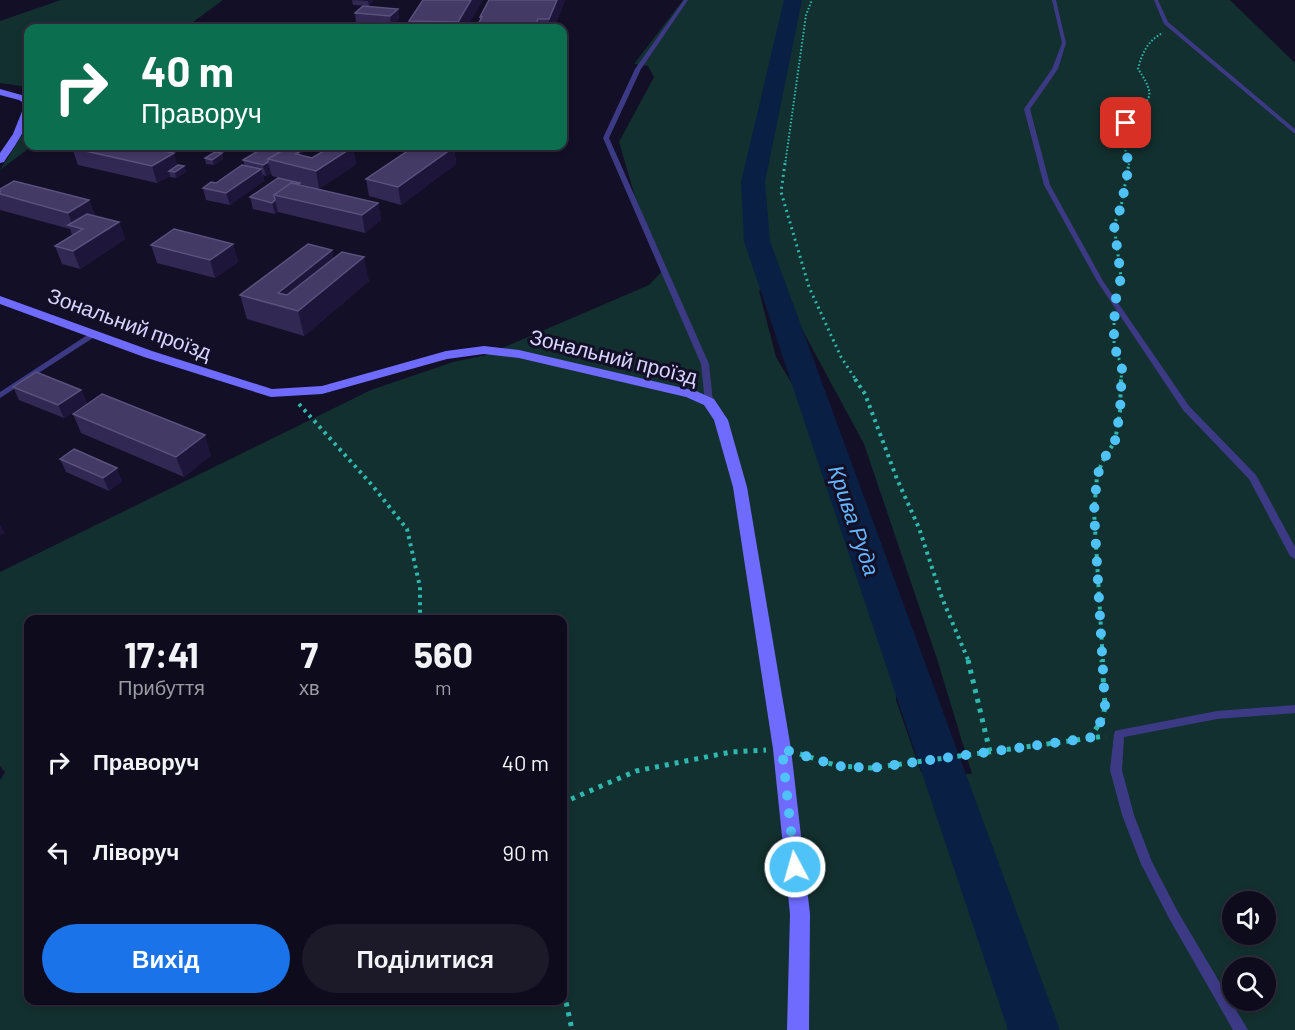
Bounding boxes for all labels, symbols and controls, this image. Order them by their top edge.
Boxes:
text: 40 m [141,45,234,95]
icon: right [42,48,120,126]
text: Праворуч [141,96,262,128]
pin [1100,97,1151,148]
icon: arrive [1109,106,1142,139]
street label: Зональний проїзд [45,282,215,364]
street label: Зональний проїзд [527,323,701,389]
water label: Крива Руда [823,461,886,579]
text: 17:41 [124,632,199,675]
text: 7 [300,632,318,675]
text: 560 [414,632,473,675]
text: Прибуття [118,675,205,699]
text: хв [299,675,320,699]
text: m [435,675,452,699]
icon: right [42,746,75,779]
text: Праворуч [93,748,199,774]
text: 40 m [502,749,549,775]
position arrow [763,835,827,899]
icon: left [42,836,75,869]
text: Ліворуч [93,838,179,864]
text: 90 m [503,839,549,865]
map controls [1222,891,1276,1011]
button: sound [1222,891,1276,945]
button: Вихід [42,924,290,993]
button: Поділитися [302,924,549,993]
button: search [1222,957,1276,1011]

